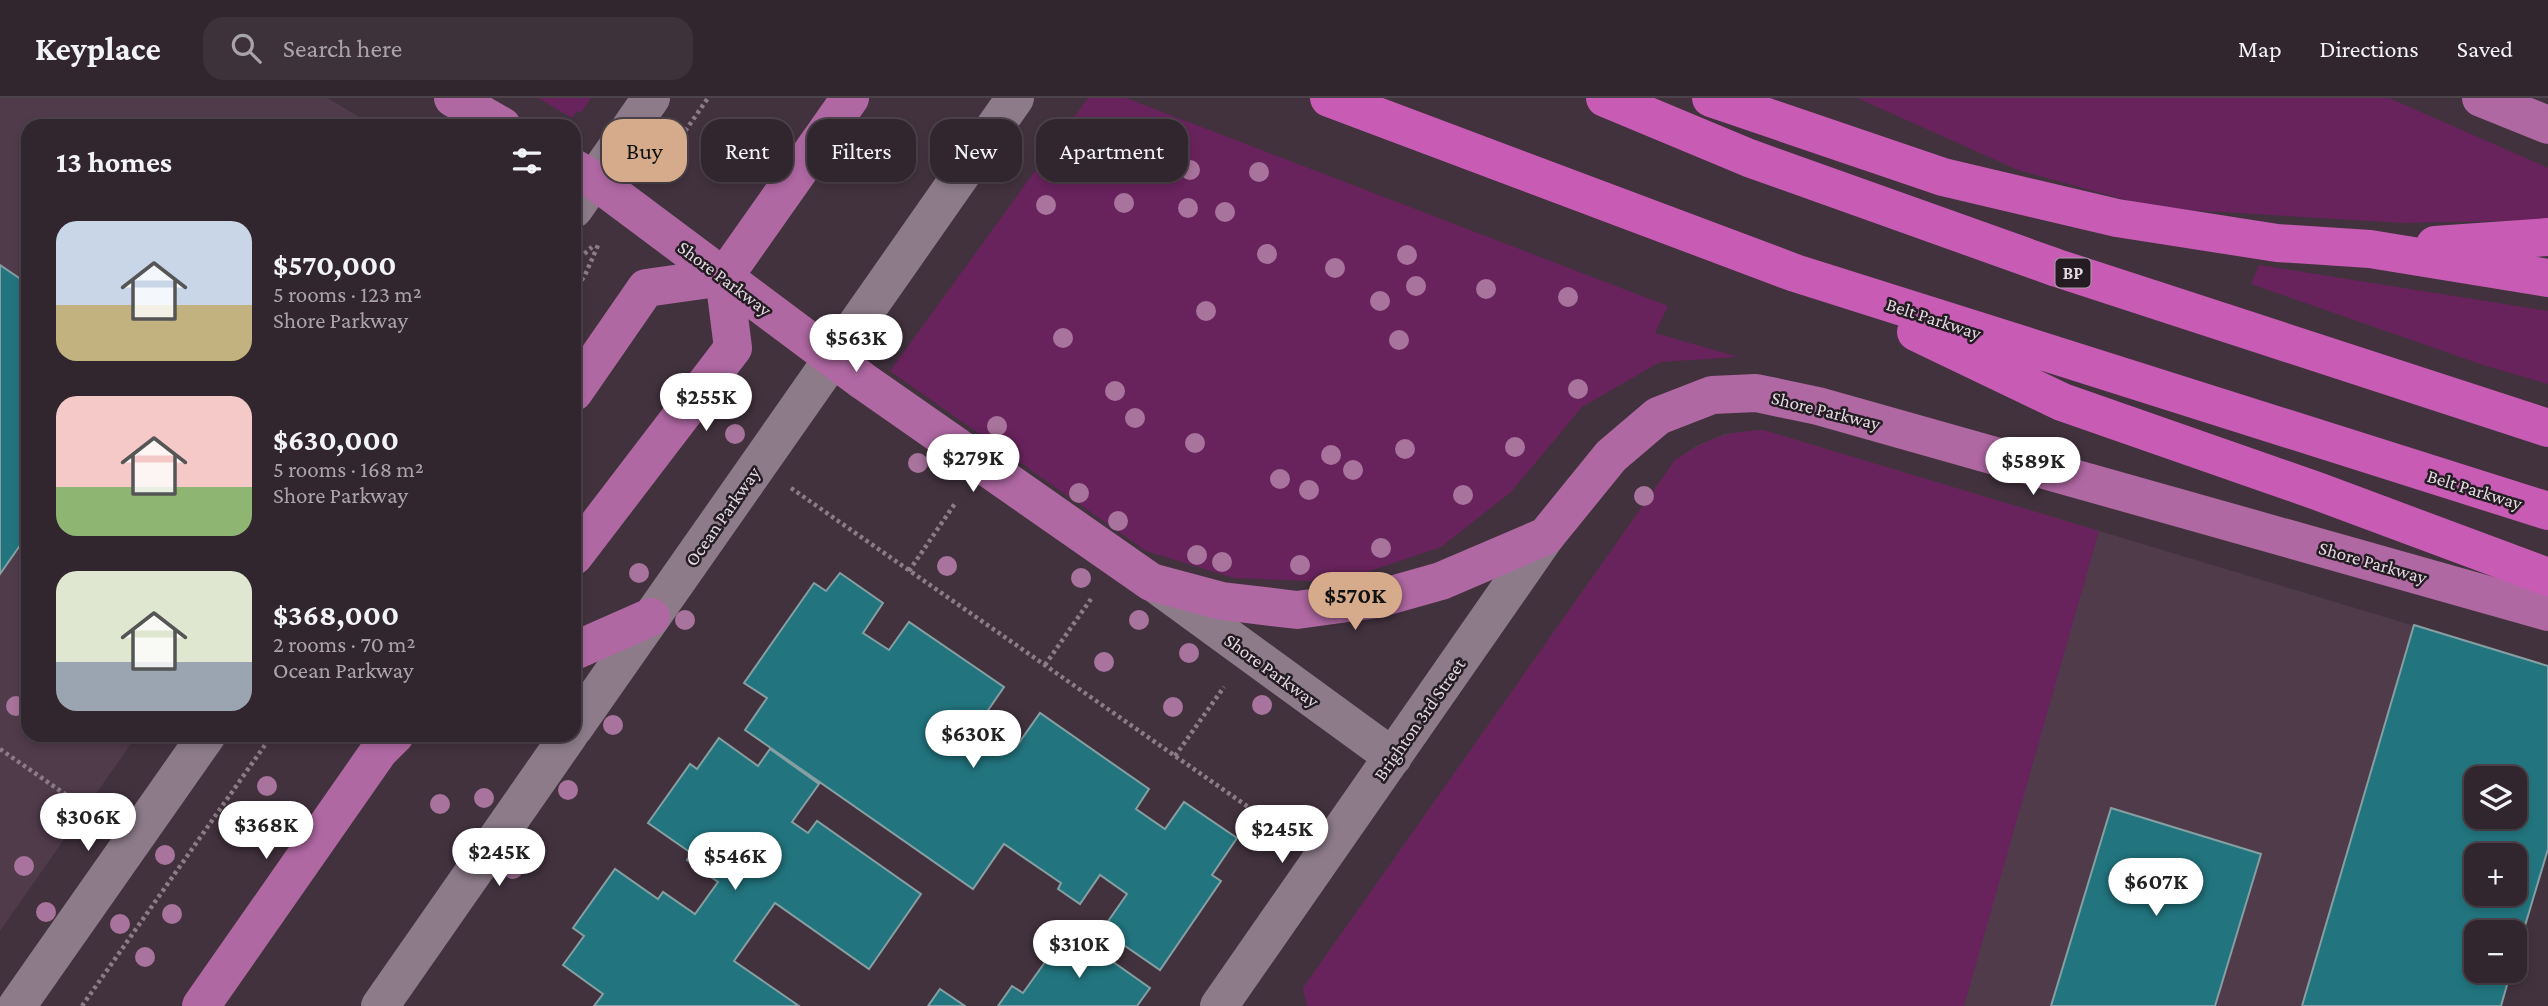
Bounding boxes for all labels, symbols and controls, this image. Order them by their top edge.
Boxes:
search box [203,17,693,80]
icon: search [227,29,265,67]
text: Keyplace [35,30,161,67]
text: Search here [283,34,402,63]
text: Map [2238,35,2282,62]
text: Directions [2320,35,2419,62]
text: Saved [2457,35,2513,62]
chip: Buy [602,119,687,182]
chip: Rent [701,119,793,182]
chip: Filters [807,119,916,182]
chip: New [930,119,1022,182]
chip: Apartment [1036,119,1188,182]
icon: filters [508,142,546,180]
text: 13 homes [56,145,172,178]
street label: Shore Parkway [674,236,776,320]
text: $570,000 [273,248,396,281]
icon: home [112,249,196,333]
road number: BP [2056,258,2090,288]
text: 5 rooms · 123 m² [273,281,422,307]
street label: Belt Parkway [1884,293,1984,344]
text: Shore Parkway [273,307,408,333]
pin: $563K [807,314,905,374]
text: $563K [826,324,886,350]
pin: $255K [657,374,755,433]
text: $255K [676,383,736,409]
street label: Shore Parkway [1769,387,1883,434]
text: $630,000 [273,423,399,456]
icon: home [112,424,196,508]
pin: $279K [924,434,1022,494]
pin: $589K [1984,438,2082,497]
text: $279K [942,444,1004,470]
text: $589K [2001,447,2065,473]
text: 5 rooms · 168 m² [273,456,424,482]
street label: Ocean Parkway [680,462,764,570]
street label: Belt Parkway [2425,465,2525,514]
text: Shore Parkway [273,482,408,508]
street label: Shore Parkway [2316,537,2430,588]
pin: $570K [1306,573,1404,632]
text: $570K [1324,582,1386,608]
text: $368,000 [273,598,399,631]
icon: home [112,599,196,683]
street label: Shore Parkway [1220,629,1323,712]
text: 2 rooms · 70 m² [273,631,416,657]
street label: Brighton 3rd Street [1369,654,1470,784]
text: Ocean Parkway [273,657,414,683]
pin: $630K [924,710,1022,770]
text: $630K [941,720,1005,746]
map controls [2464,766,2527,983]
button: layers [2464,766,2527,829]
pin: $306K [39,794,137,853]
pin: $368K [217,802,315,861]
text: $306K [56,803,120,829]
pin: $245K [1233,806,1331,865]
text: $368K [234,811,298,837]
text: $245K [1251,815,1313,841]
pin: $245K [450,828,548,888]
pin: $546K [686,832,784,892]
text: $245K [468,838,530,864]
text: $546K [704,842,766,868]
button: + [2464,843,2527,906]
pin: $607K [2107,858,2205,918]
text: $607K [2124,868,2188,894]
pin: $310K [1030,920,1128,980]
button: − [2464,920,2527,983]
text: $310K [1049,930,1109,956]

